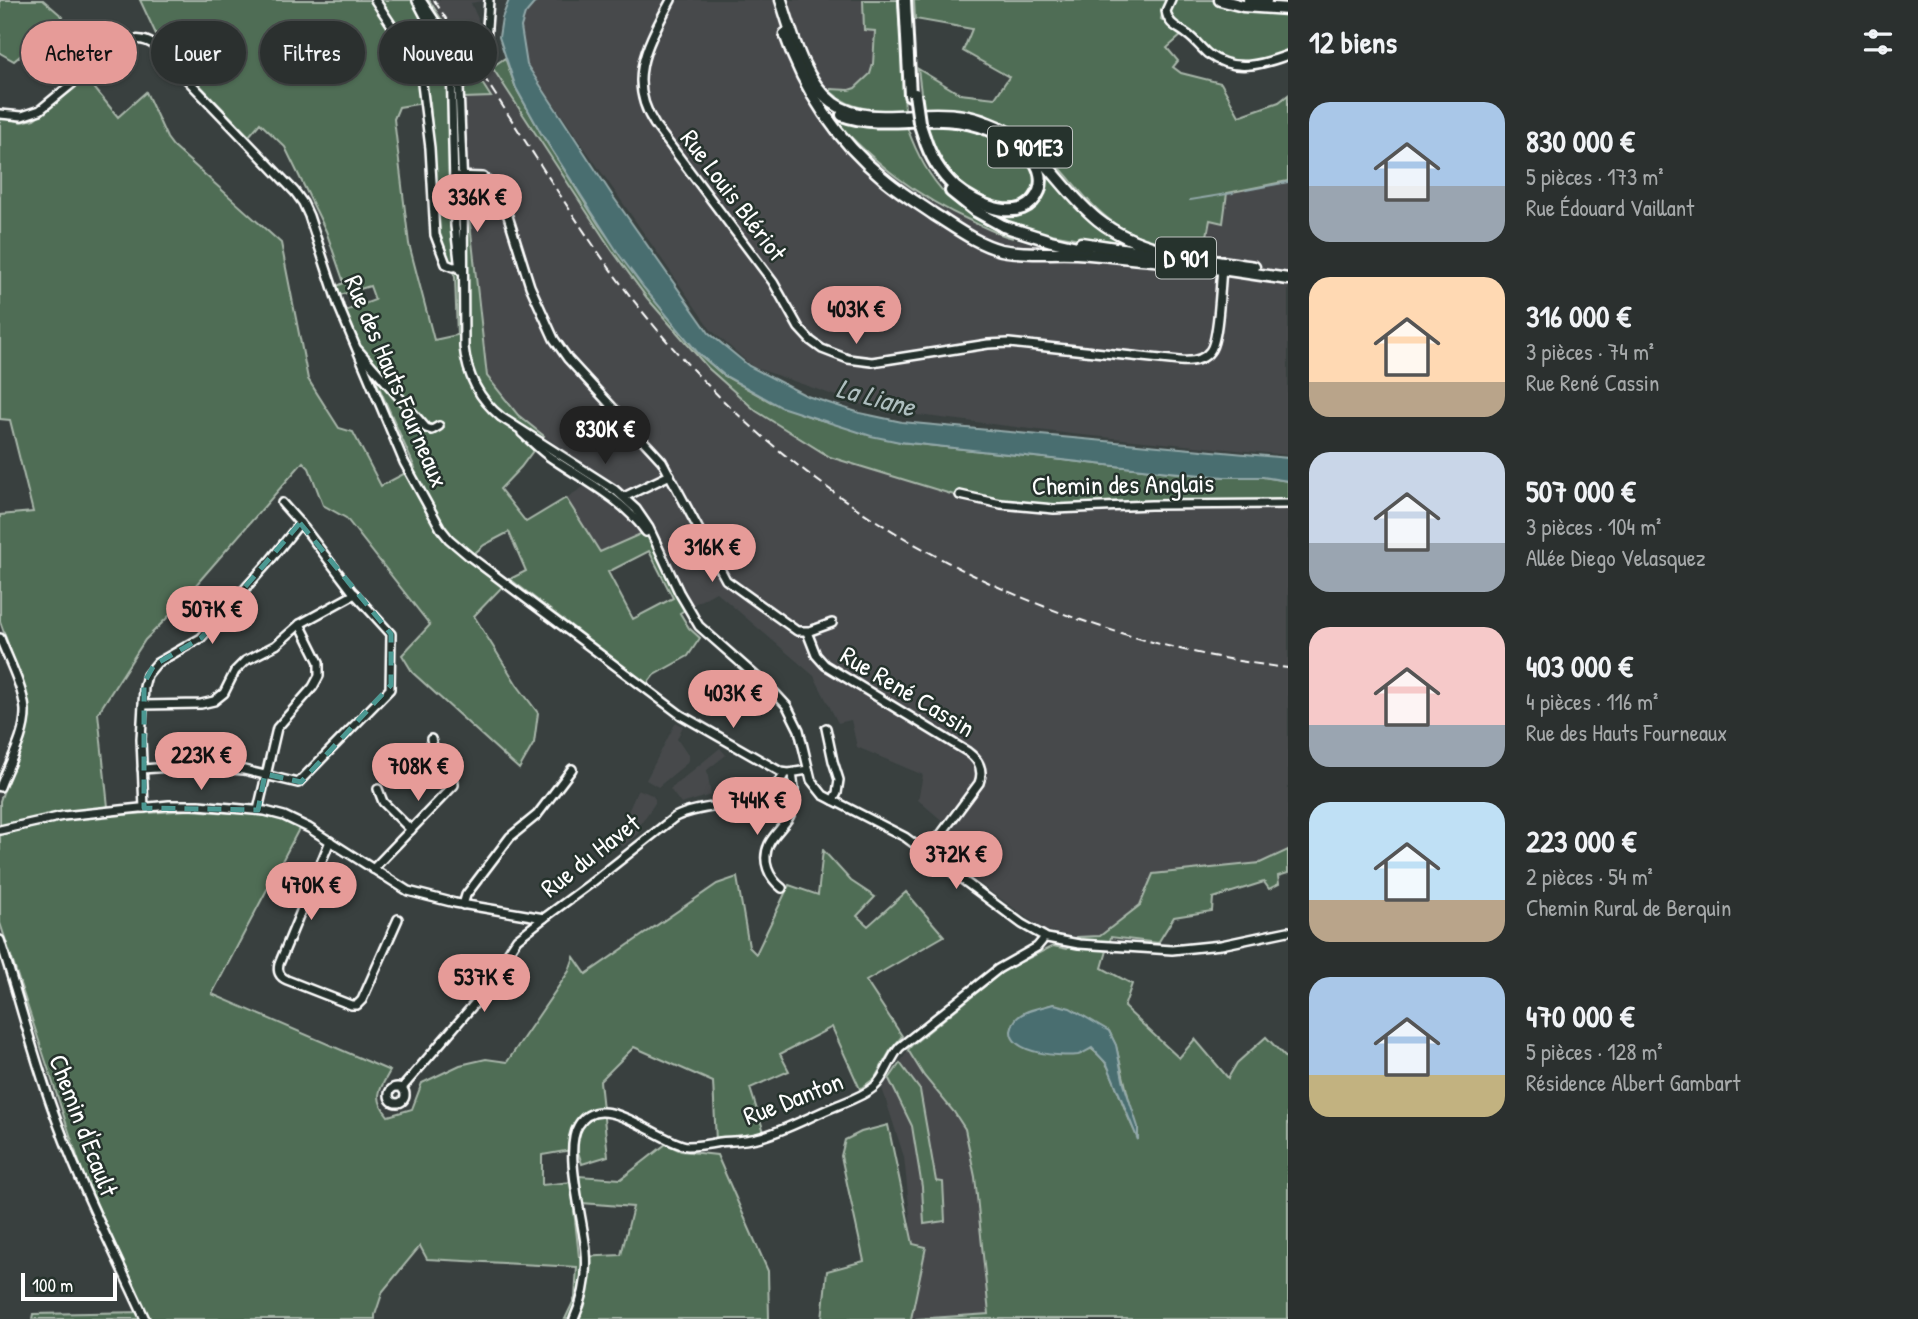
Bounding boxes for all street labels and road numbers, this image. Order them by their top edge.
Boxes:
street label: Rue Louis Blériot [673,122,796,269]
road number: D 901E3 [988,127,1072,168]
road number: D 901 [1156,237,1216,278]
street label: Rue des Hauts Fourneaux [336,269,458,493]
street label: Chemin des Anglais [1032,465,1214,503]
street label: Rue René Cassin [834,637,982,745]
street label: Rue du Havet [533,805,648,905]
street label: Chemin d'Ecault [41,1049,127,1202]
street label: Rue Danton [738,1063,848,1133]

